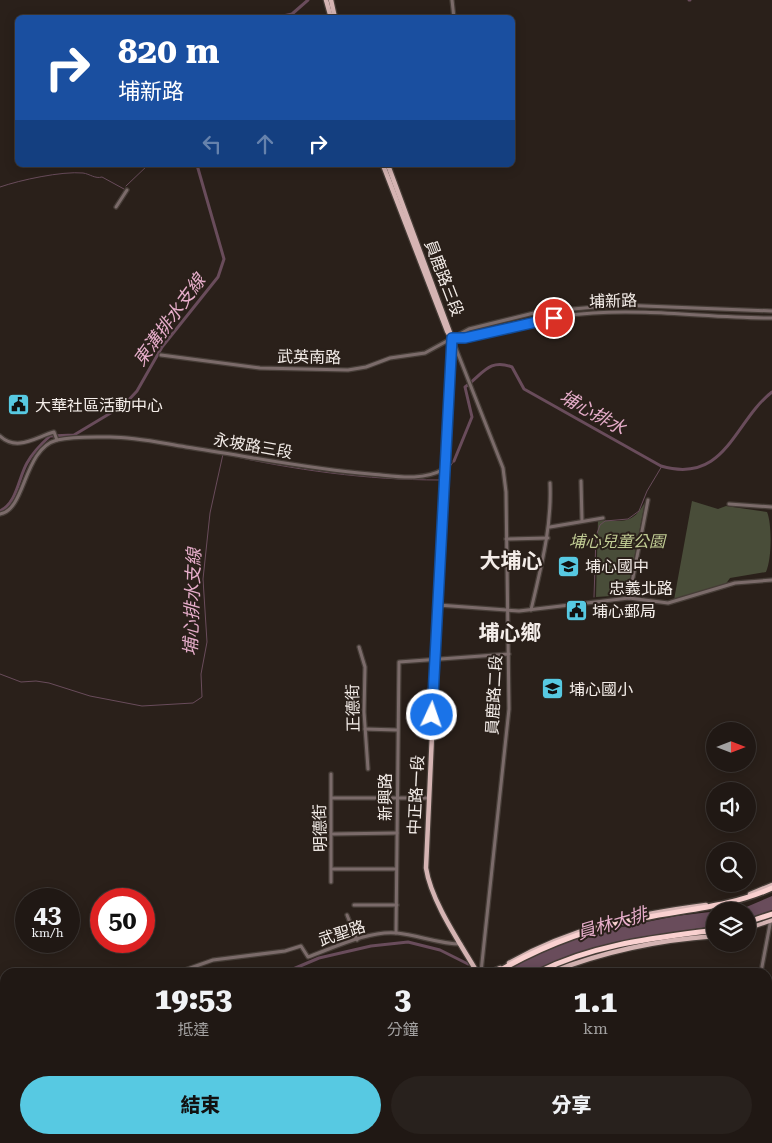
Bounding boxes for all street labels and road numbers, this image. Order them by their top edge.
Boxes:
street label: 員鹿路三段 [421,237,467,319]
street label: 埔新路 [589,291,637,311]
street label: 武英南路 [277,347,341,367]
street label: 永坡路三段 [212,430,294,462]
street label: 忠義北路 [609,579,673,598]
street label: 員鹿路二段 [482,655,506,735]
street label: 正德街 [343,684,363,732]
street label: 中正路一段 [404,755,428,835]
street label: 新興路 [376,773,395,821]
street label: 明德街 [310,804,330,852]
street label: 武聖路 [316,917,368,949]

